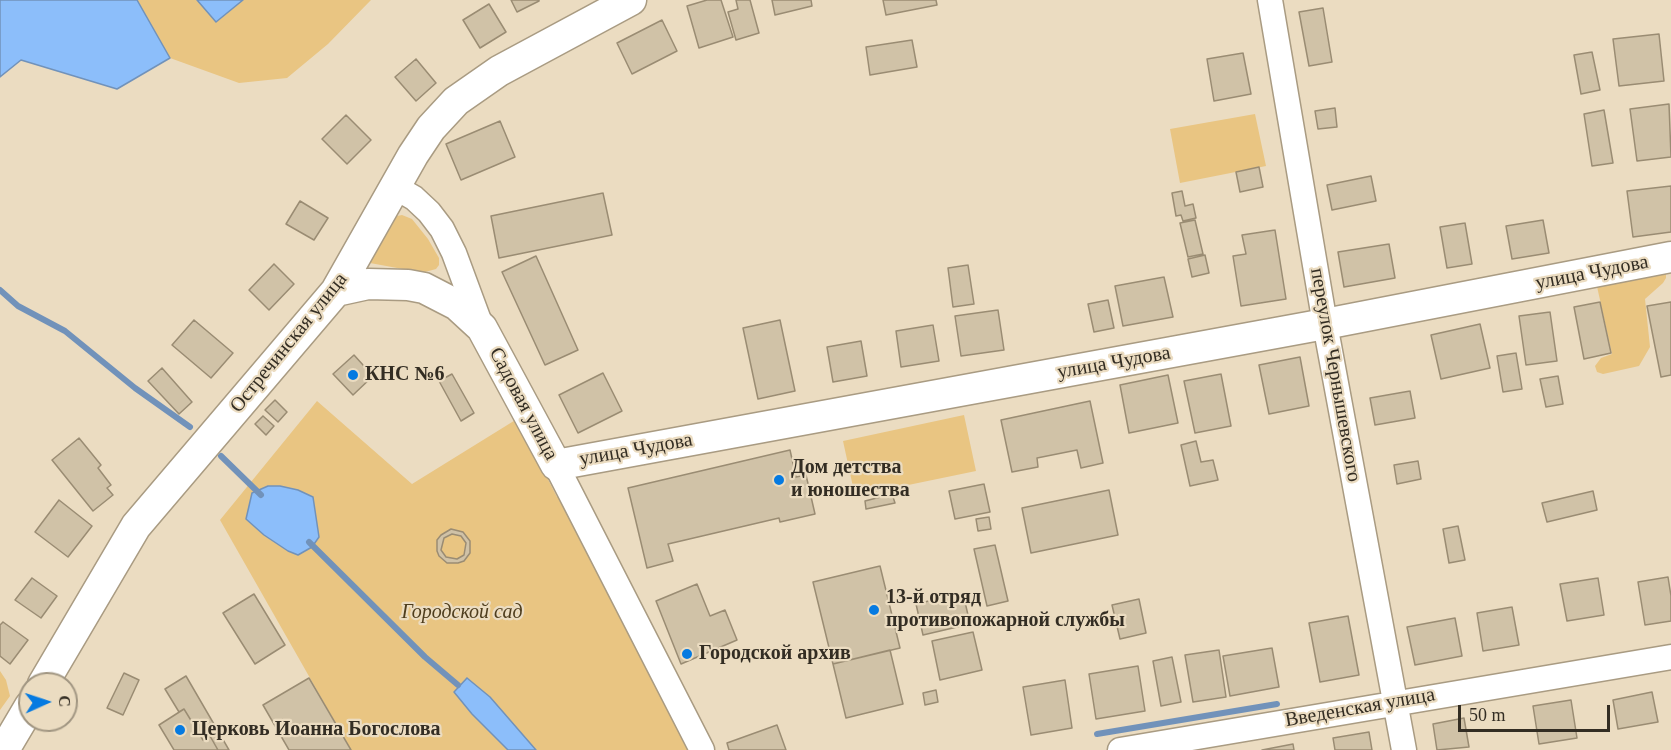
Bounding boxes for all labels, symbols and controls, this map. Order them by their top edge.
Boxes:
street label: улица Чудова [1534,250,1650,296]
street label: переулок Чернышевского [1304,266,1366,484]
street label: Остречинская улица [225,268,353,418]
street label: улица Чудова [1056,341,1172,385]
street label: Садовая улица [483,344,563,464]
place label: КНС №6 [365,363,445,387]
marker: КНС №6 [346,368,360,382]
street label: улица Чудова [578,428,694,472]
place label: Дом детства и юношества [791,456,910,503]
marker: Дом детства и юношества [772,473,786,487]
place label: 13-й отряд противопожарной службы [886,586,1125,633]
park label: Городской сад [401,601,523,625]
marker: 13-й отряд противопожарной службы [867,603,881,617]
place label: Городской архив [699,642,851,666]
marker: Городской архив [680,647,694,661]
north arrow [18,672,78,732]
street label: Введенская улица [1283,683,1437,733]
scale bar [1461,693,1612,731]
text: С [56,695,73,707]
text: 50 m [1469,705,1506,725]
place label: Церковь Иоанна Богослова [192,718,441,742]
marker: Церковь Иоанна Богослова [173,723,187,737]

